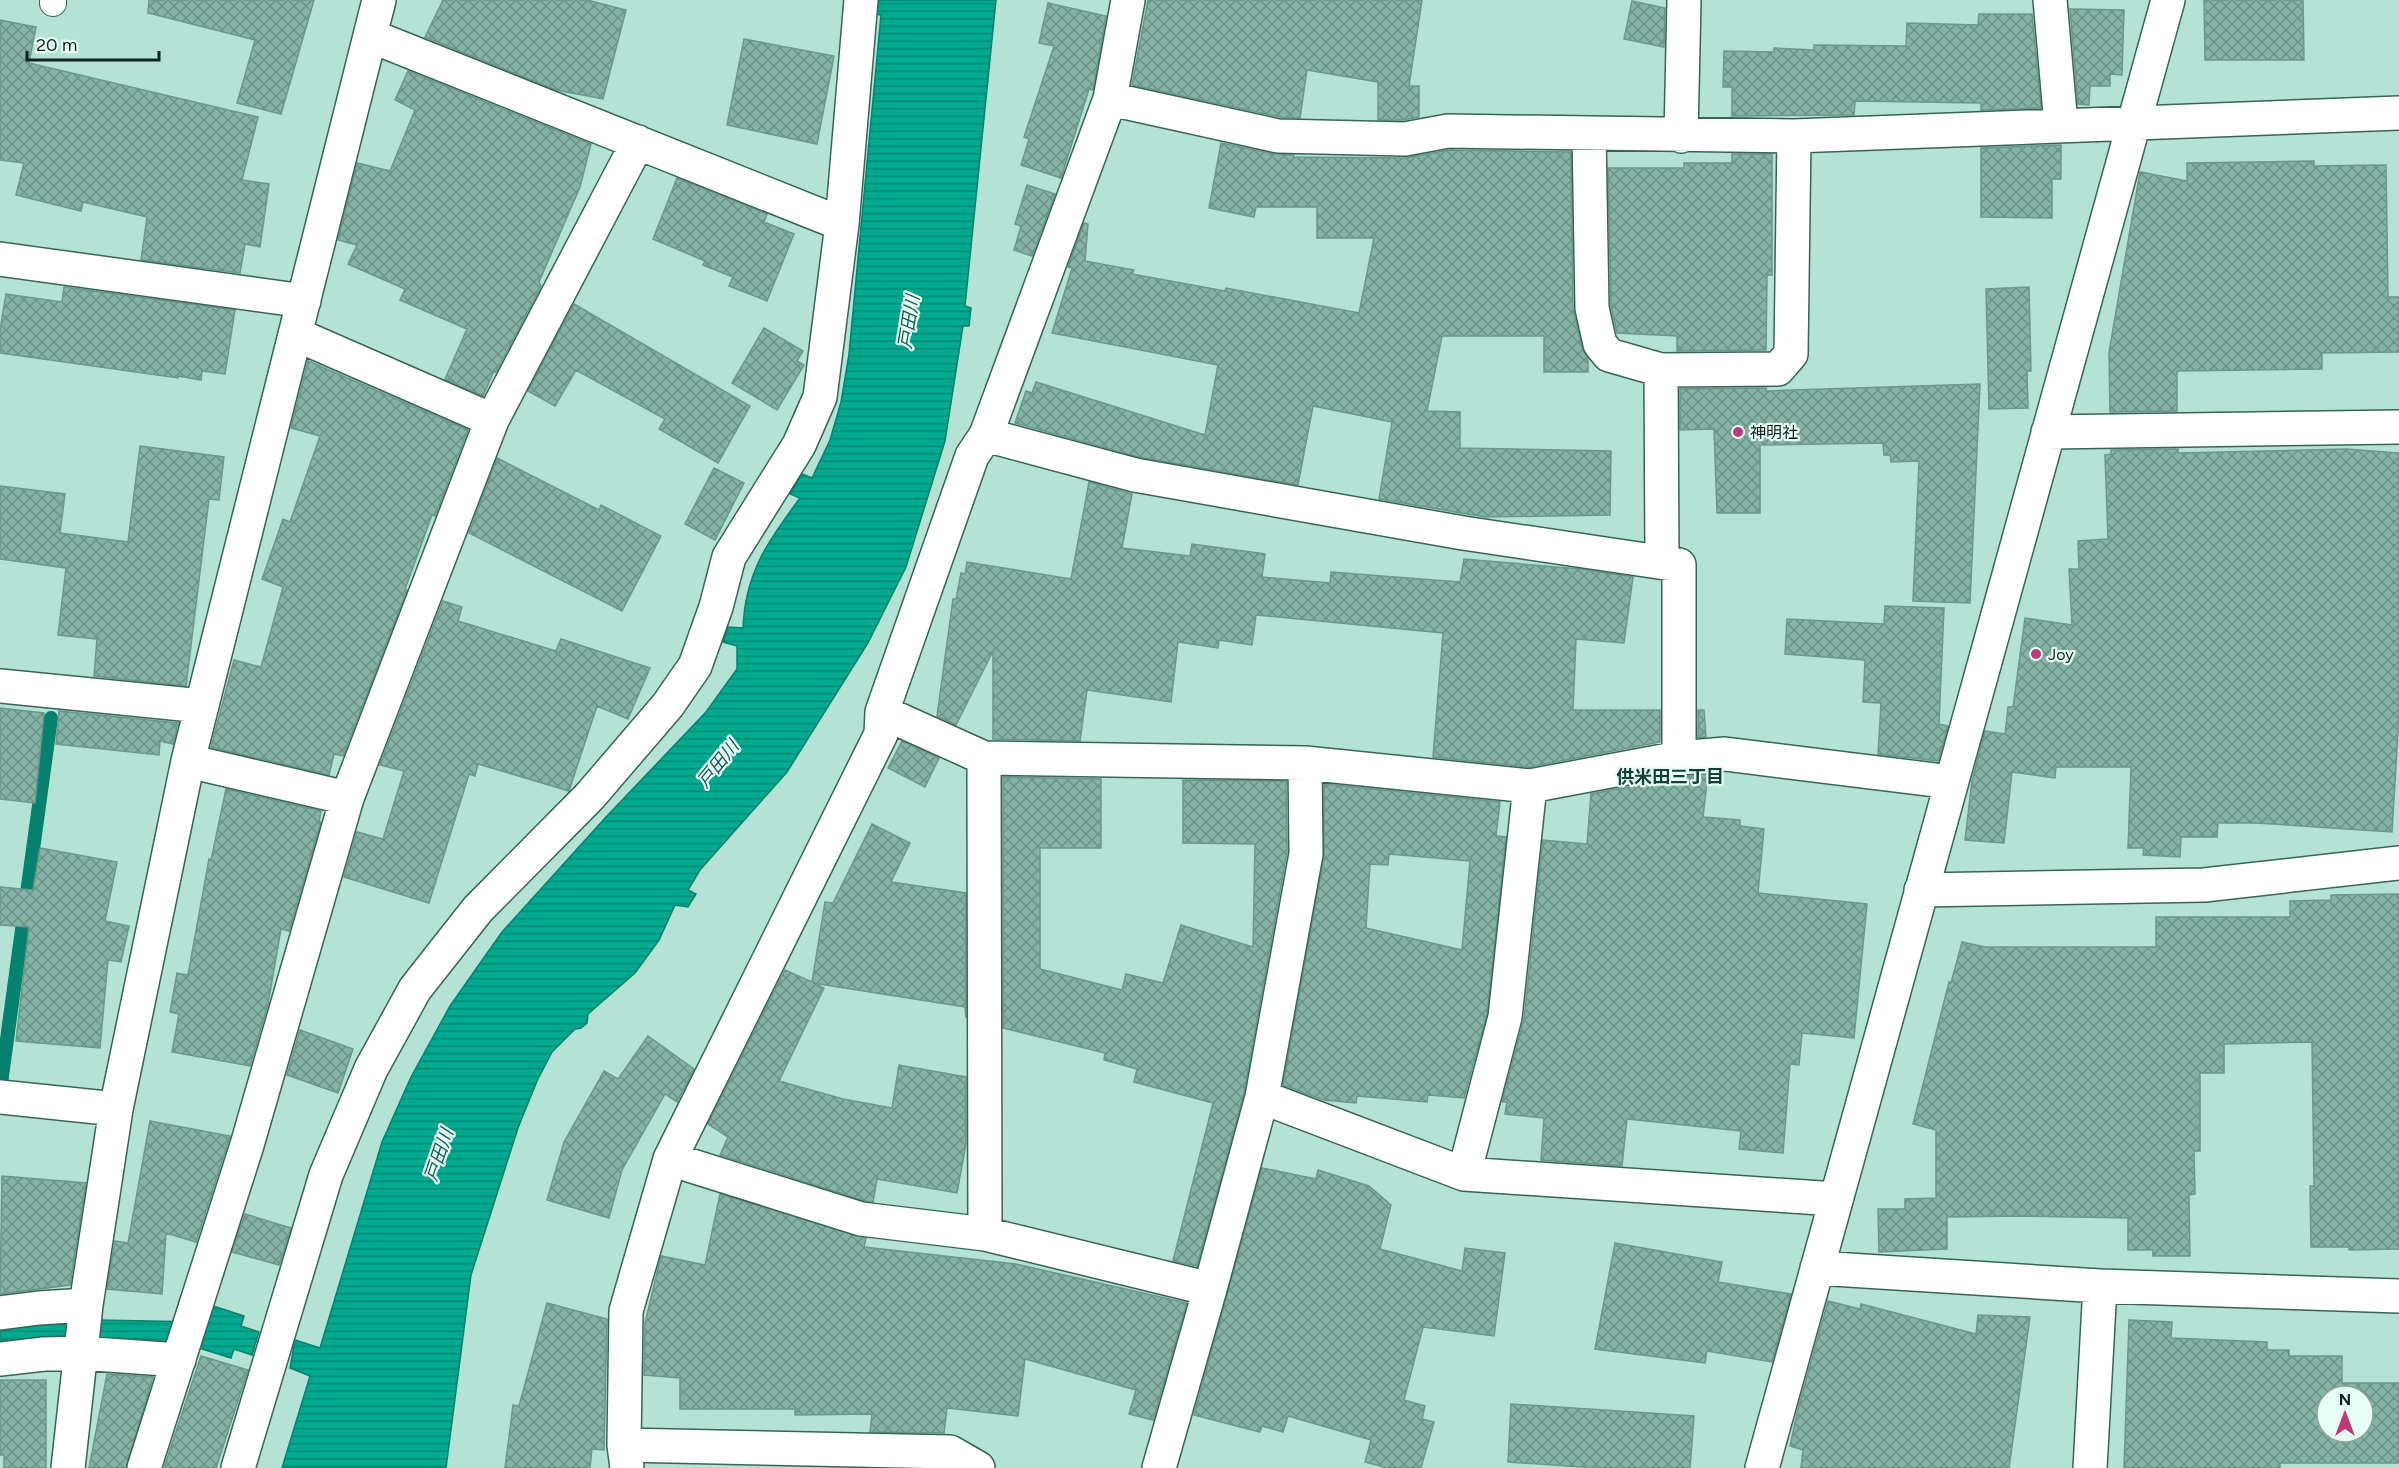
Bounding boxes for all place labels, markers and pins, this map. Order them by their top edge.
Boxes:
place label: 神明社 [1750,423,1798,442]
marker: 神明社 [1731,425,1745,439]
place label: Joy [2048,645,2074,664]
marker: Joy [2029,647,2043,661]

